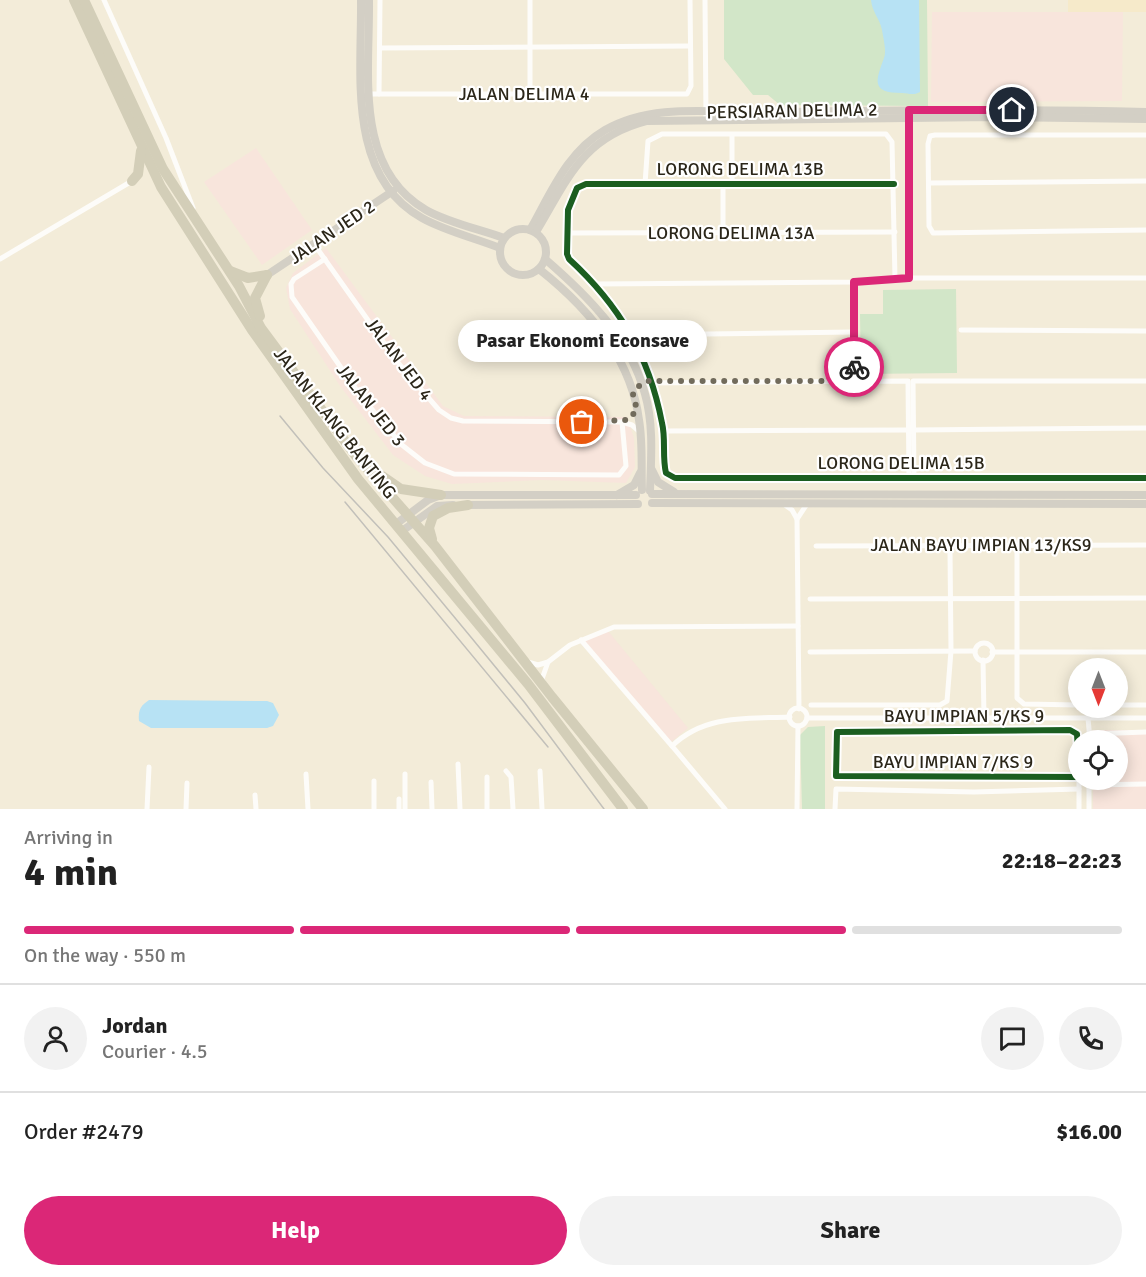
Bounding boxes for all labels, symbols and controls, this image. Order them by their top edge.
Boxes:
street label: JALAN DELIMA 4 [459,83,590,105]
pin [986,84,1037,135]
icon: home [995,93,1028,126]
street label: PERSIARAN DELIMA 2 [706,99,878,123]
street label: LORONG DELIMA 13B [656,158,824,180]
street label: JALAN JED 2 [285,195,379,269]
street label: LORONG DELIMA 13A [647,222,815,244]
street label: JALAN JED 4 [360,313,438,405]
callout: Pasar Ekonomi Econsave [458,320,706,362]
text: Pasar Ekonomi Econsave [476,328,689,353]
courier [824,337,884,397]
street label: JALAN KLANG BANTING [269,343,401,503]
icon: bike [838,351,871,384]
street label: JALAN JED 3 [332,359,410,451]
pin [556,396,607,447]
icon: bag [565,405,598,438]
street label: LORONG DELIMA 15B [817,452,985,474]
street label: JALAN BAYU IMPIAN 13/KS9 [870,534,1092,556]
north arrow [1068,658,1128,718]
map controls [1068,658,1128,790]
street label: BAYU IMPIAN 5/KS 9 [884,705,1044,727]
button: locate [1068,730,1128,790]
street label: BAYU IMPIAN 7/KS 9 [873,751,1033,773]
text: Arriving in [24,825,113,850]
text: 22:18–22:23 [1002,847,1122,874]
text: 4 min [24,848,118,896]
text: On the way · 550 m [24,943,186,968]
button: person [24,1007,87,1070]
button: chat [981,1007,1044,1070]
button: phone [1059,1007,1122,1070]
text: Jordan [102,1012,168,1039]
text: Courier · 4.5 [102,1039,208,1064]
text: Order #2479 [24,1118,144,1145]
text: $16.00 [1056,1118,1122,1145]
button: Help [24,1196,567,1265]
button: Share [579,1196,1122,1265]

